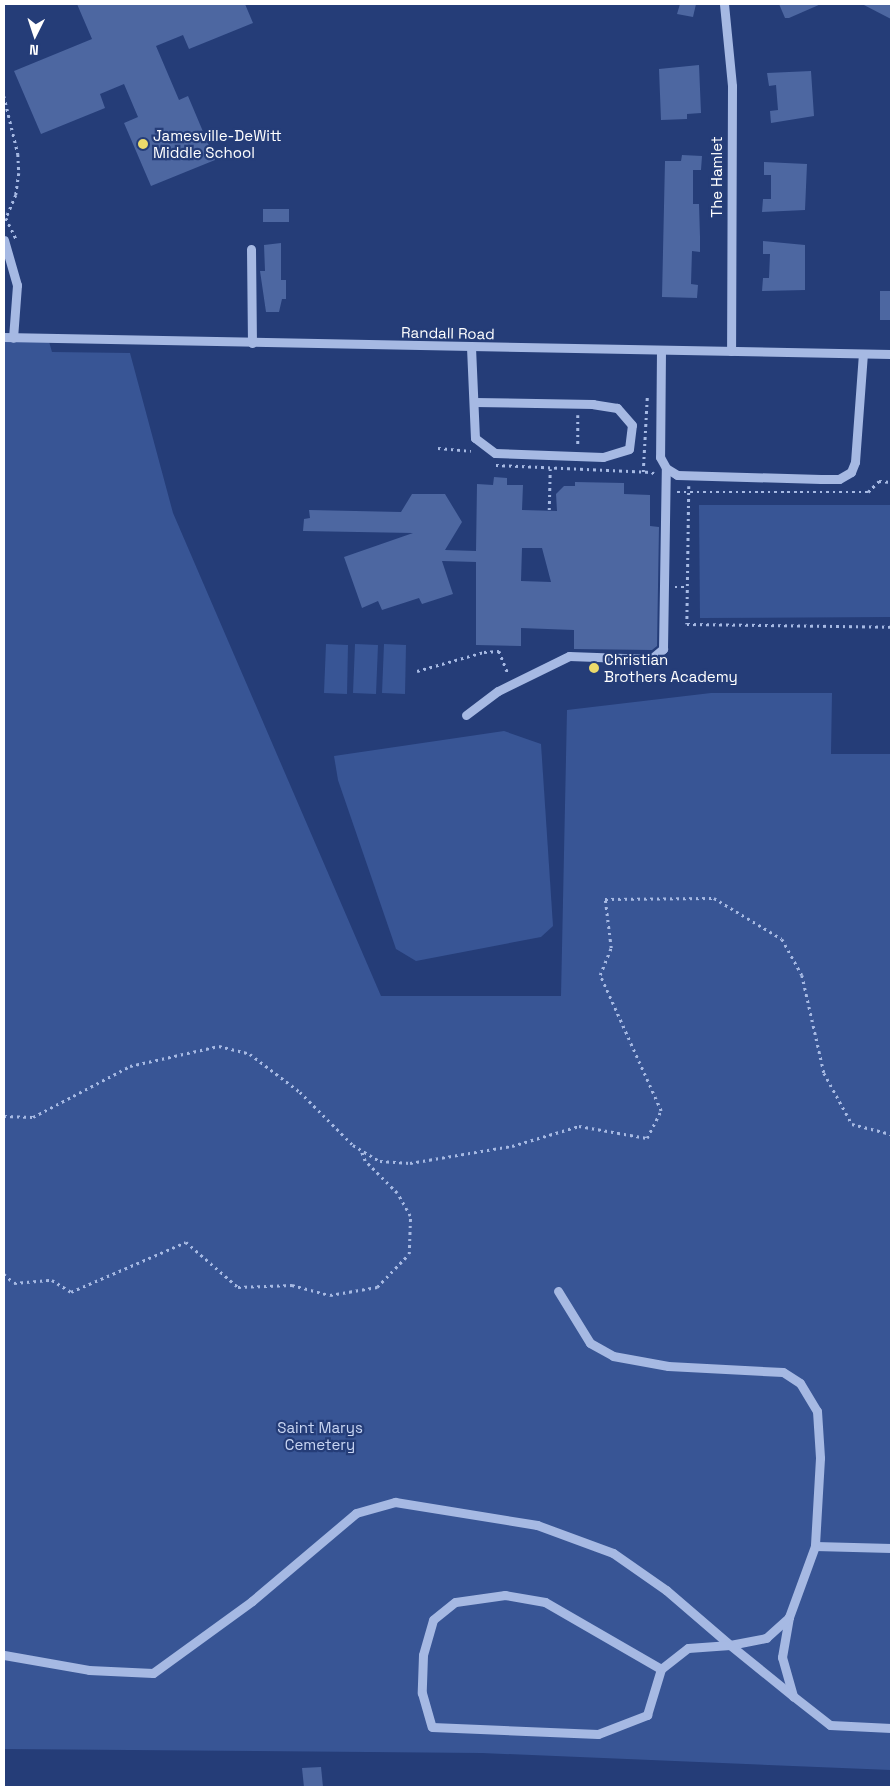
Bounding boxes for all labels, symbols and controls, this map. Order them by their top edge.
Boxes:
north arrow [10,10,60,60]
text: N [29,41,39,59]
place label: Jamesville-DeWitt Middle School [153,126,282,161]
street label: The Hamlet [708,136,726,218]
marker: Jamesville-DeWitt Middle School [137,138,149,150]
street label: Randall Road [401,323,495,343]
place label: Christian Brothers Academy [604,650,738,685]
marker: Christian Brothers Academy [588,662,600,674]
park label: Saint Marys Cemetery [277,1418,363,1453]

